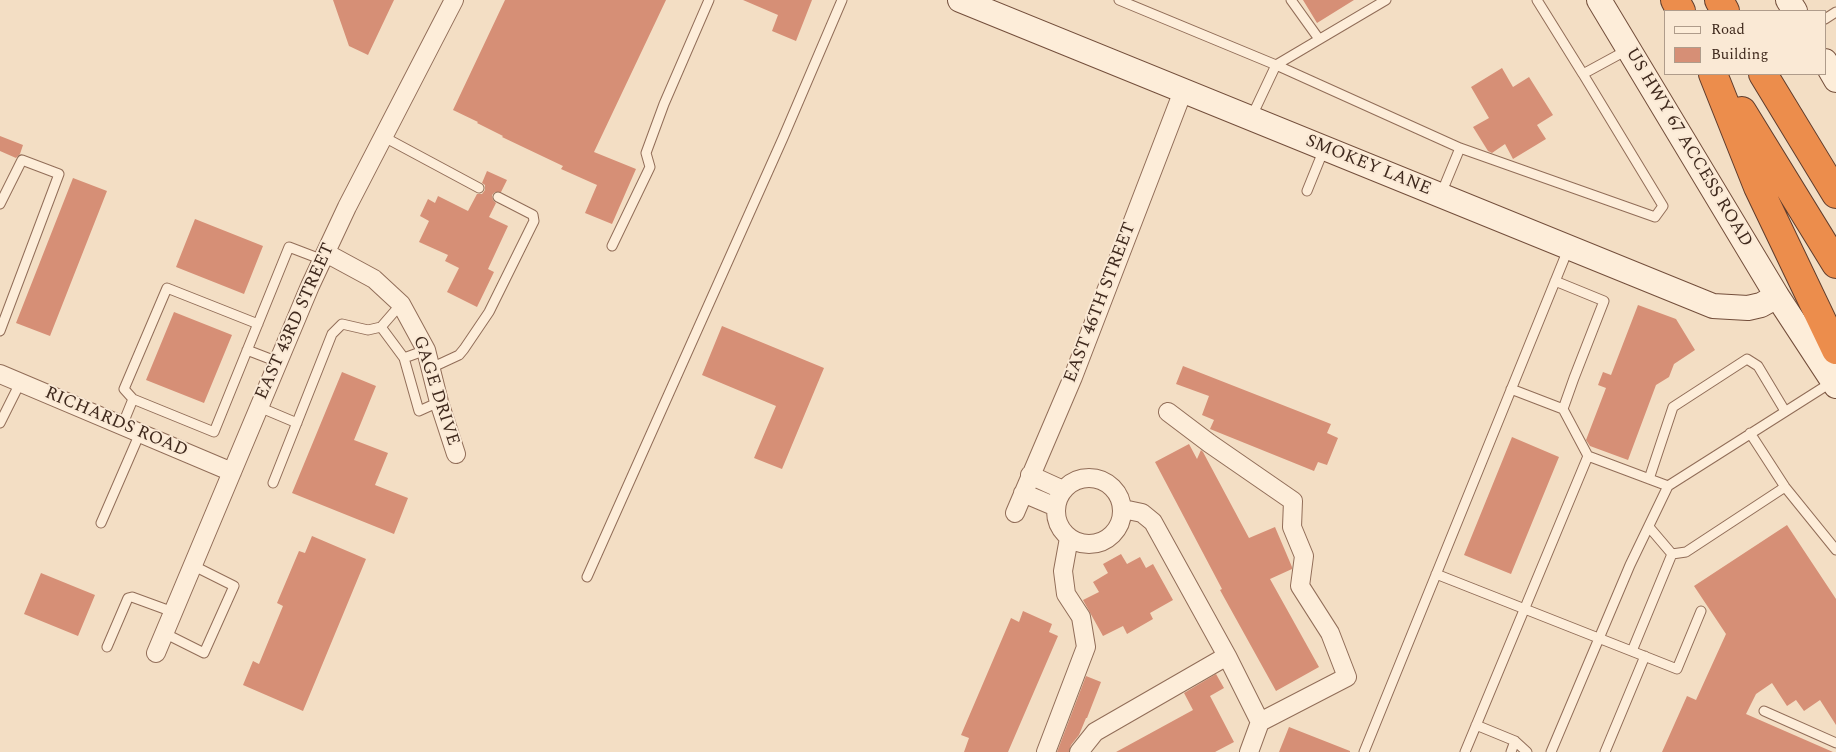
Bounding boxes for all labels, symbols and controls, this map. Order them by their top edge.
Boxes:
legend [1664,10,1826,75]
text: Road [1711,18,1745,41]
text: Building [1711,43,1768,66]
street label: US HWY 67 ACCESS ROAD [1620,44,1756,252]
street label: SMOKEY LANE [1302,131,1434,201]
street label: EAST 46TH STREET [1060,220,1142,386]
street label: EAST 43RD STREET [252,240,340,404]
street label: GAGE DRIVE [407,333,463,449]
street label: RICHARDS ROAD [41,383,191,463]

